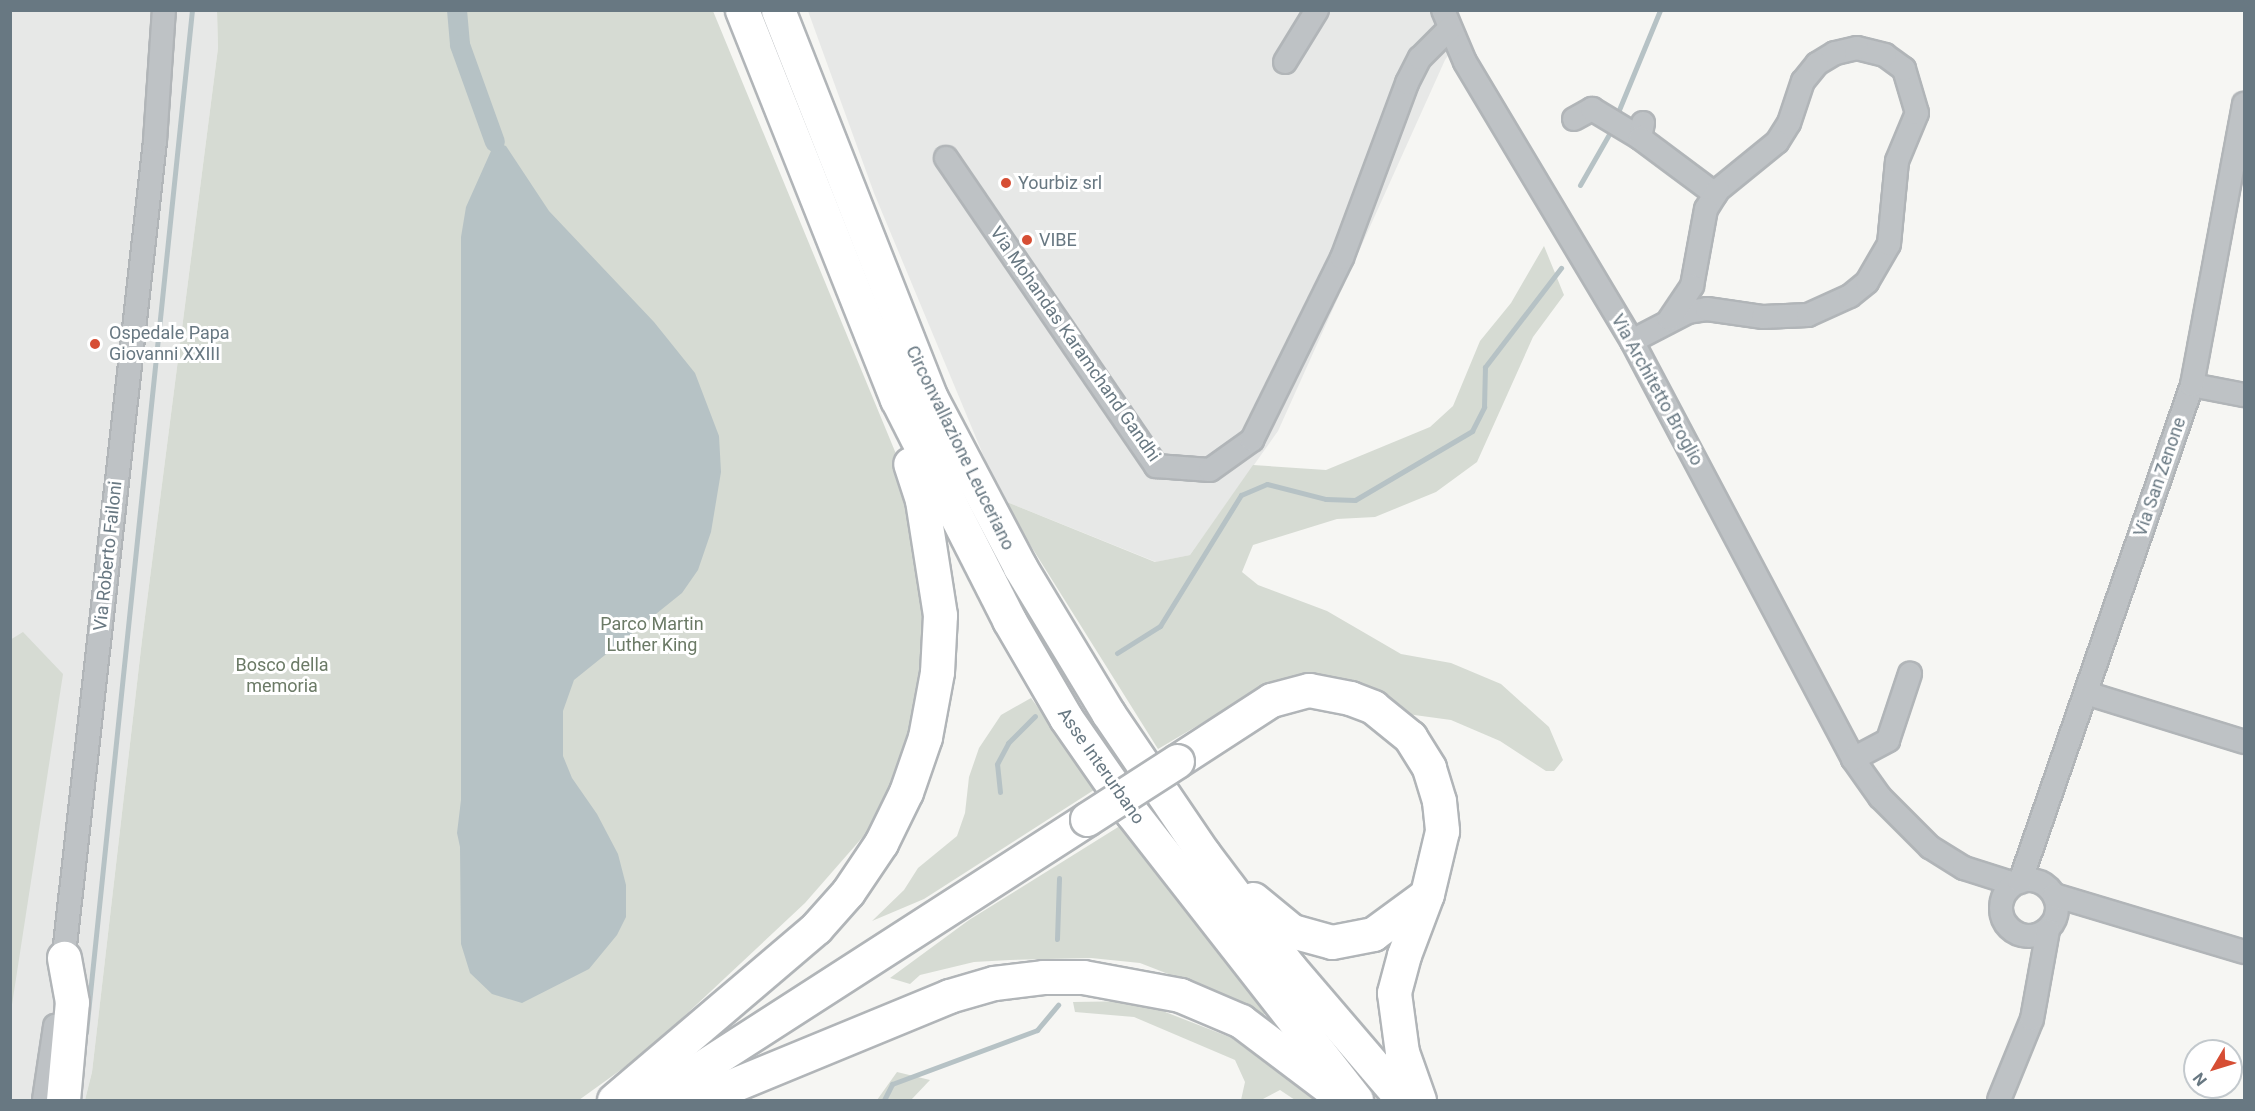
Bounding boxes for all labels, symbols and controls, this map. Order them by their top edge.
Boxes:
place label: Yourbiz srl [1018,172,1102,194]
marker: Yourbiz srl [999,176,1013,190]
street label: Via Mohandas Karamchand Gandhi [985,222,1165,466]
place label: VIBE [1039,229,1077,251]
marker: VIBE [1020,233,1034,247]
street label: Via Architetto Broglio [1606,311,1708,469]
place label: Ospedale Papa Giovanni XXIII [109,323,230,366]
marker: Ospedale Papa Giovanni XXIII [86,335,104,353]
street label: Circonvallazione Leuceriano [901,342,1019,554]
street label: Via San Zenone [2129,414,2191,540]
street label: Via Roberto Failoni [89,480,127,632]
park label: Parco Martin Luther King [600,614,704,656]
park label: Bosco della memoria [235,655,329,698]
street label: Asse Interurbano [1053,704,1149,828]
north arrow [2183,1039,2243,1099]
text: N [2189,1069,2211,1089]

